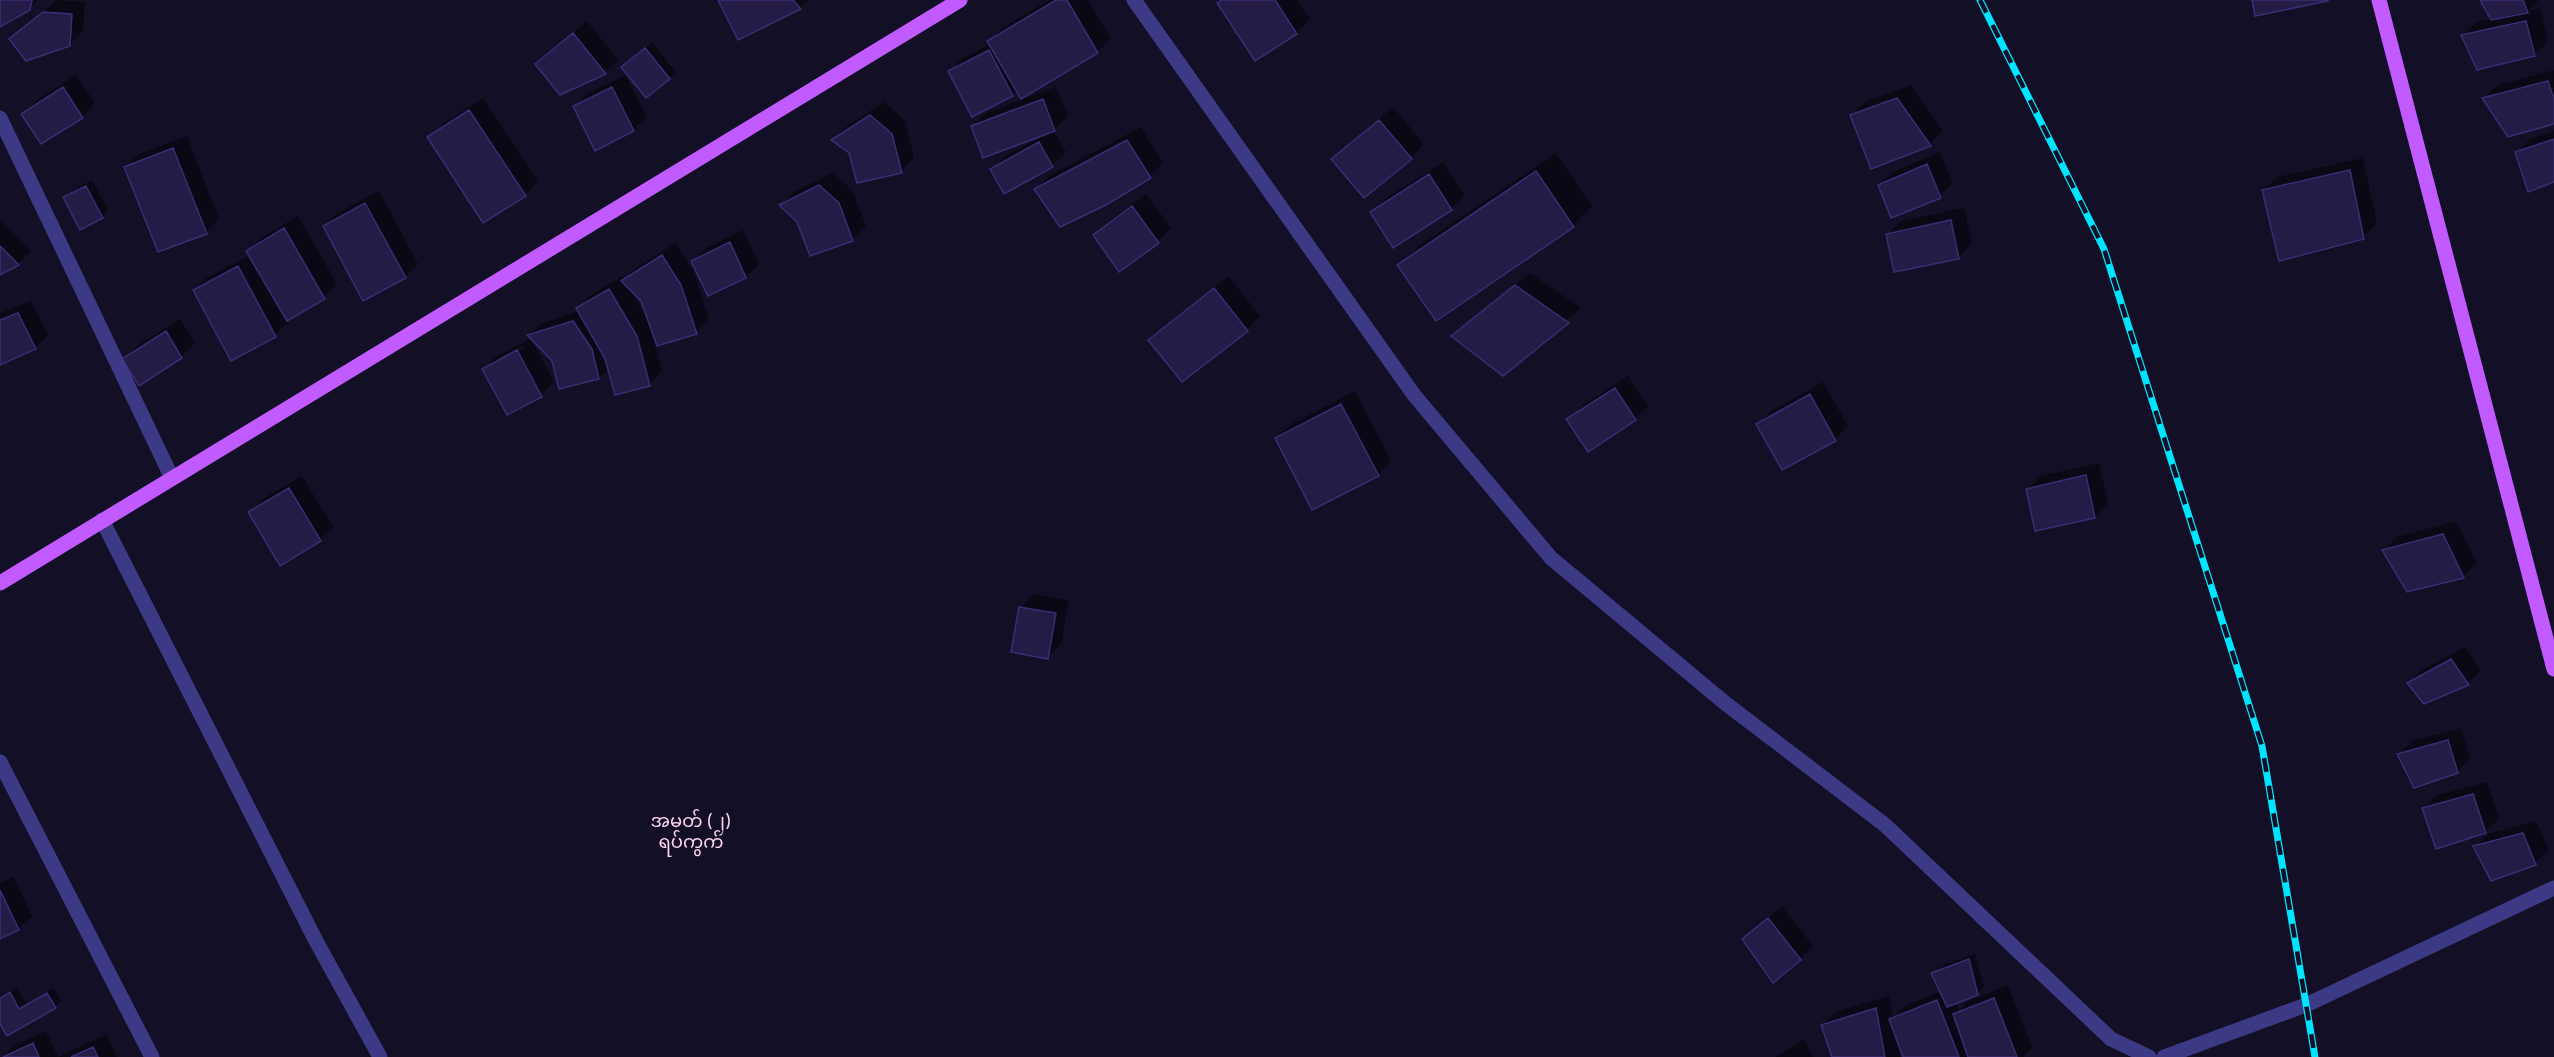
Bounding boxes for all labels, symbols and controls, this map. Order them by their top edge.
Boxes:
district label: အမှတ် (၂) ရပ်ကွက် [651,808,731,857]

